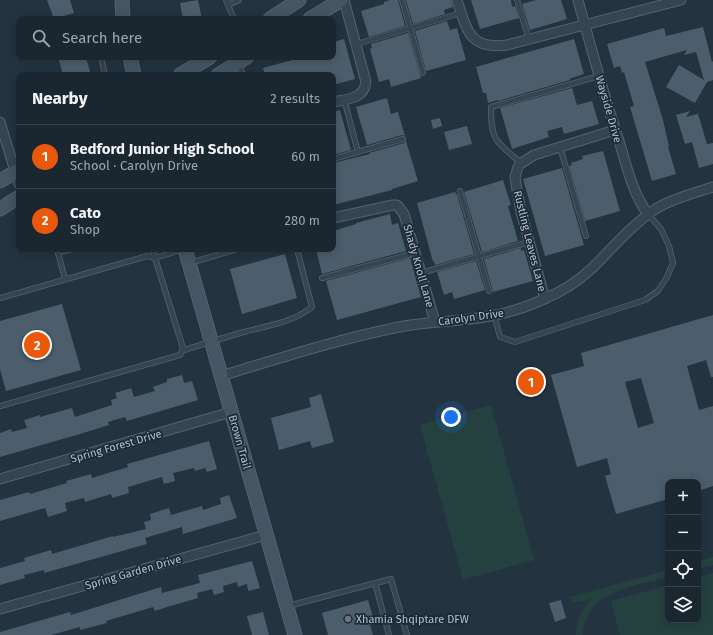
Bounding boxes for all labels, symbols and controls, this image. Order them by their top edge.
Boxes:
search box [16,16,336,60]
icon: search [30,27,52,49]
text: Search here [62,29,142,47]
street label: Wayside Drive [593,74,624,144]
text: Nearby [32,88,87,109]
text: 2 results [270,91,320,106]
text: Bedford Junior High School [70,140,254,158]
text: 1 [42,149,48,164]
text: 60 m [291,149,320,164]
text: School · Carolyn Drive [70,158,198,173]
street label: Rustling Leaves Lane [511,189,548,293]
text: Cato [70,204,101,222]
text: 2 [42,213,48,228]
text: 280 m [285,213,320,228]
text: Shop [70,222,100,237]
street label: Shady Knoll Lane [400,223,437,309]
street label: Carolyn Drive [437,306,505,329]
pin: 2 [24,330,50,360]
pin: 1 [518,367,544,397]
your location [441,407,461,427]
street label: Brown Trail [226,414,253,471]
street label: Spring Forest Drive [69,427,163,466]
map controls [665,479,701,623]
button: + [665,479,701,515]
button: − [665,515,701,551]
button: locate [665,551,701,587]
street label: Spring Garden Drive [84,553,183,592]
button: layers [665,587,701,623]
place label: Xhamia Shqiptare DFW [356,613,469,626]
marker: Xhamia Shqiptare DFW [343,614,353,624]

